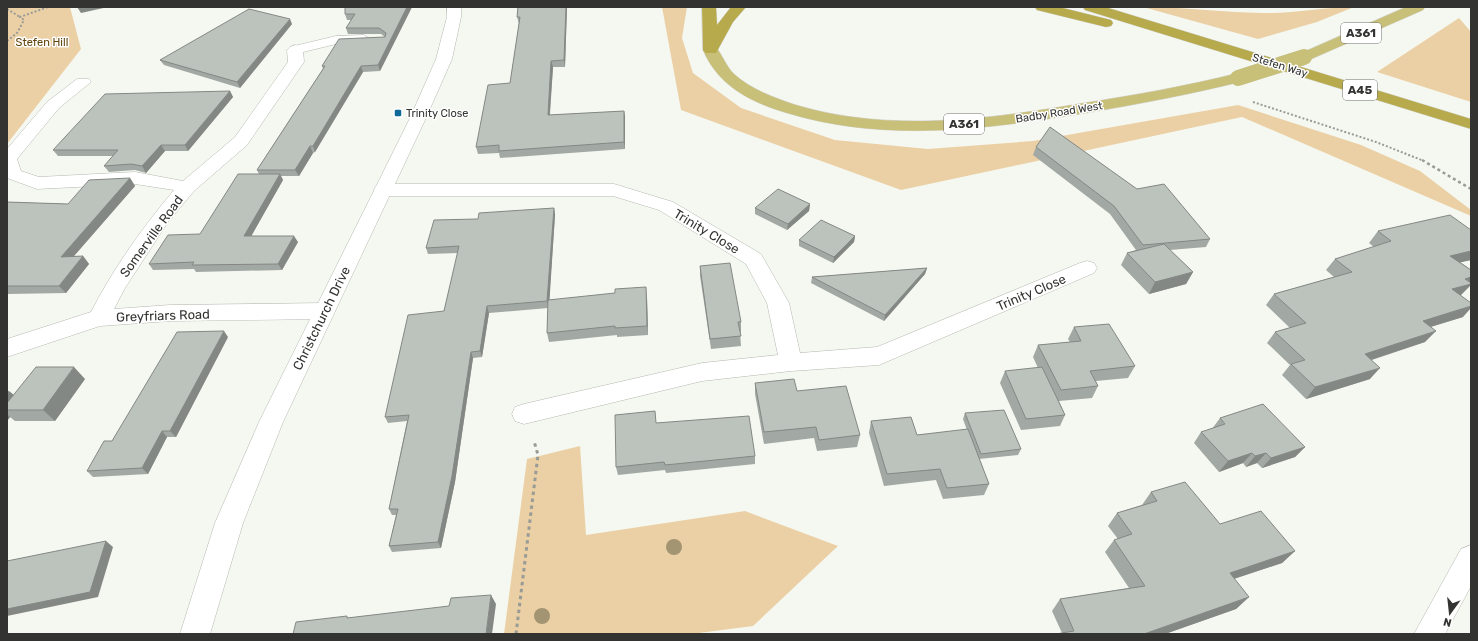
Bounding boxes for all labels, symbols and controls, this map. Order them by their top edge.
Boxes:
road number: A361 [1341,23,1381,43]
park label: Stefen Hill [16,36,68,49]
street label: Stefen Way [1251,51,1309,80]
road number: A45 [1343,80,1377,100]
street label: Badby Road West [1015,99,1104,126]
place label: Trinity Close [406,107,469,120]
marker: Trinity Close [393,108,403,118]
road number: A361 [944,114,984,134]
street label: Somerville Road [117,193,186,280]
street label: Trinity Close [671,206,742,257]
street label: Christchurch Drive [290,264,353,373]
street label: Trinity Close [994,271,1068,314]
street label: Greyfriars Road [116,306,210,325]
north arrow [1430,593,1470,633]
text: N [1442,615,1453,629]

